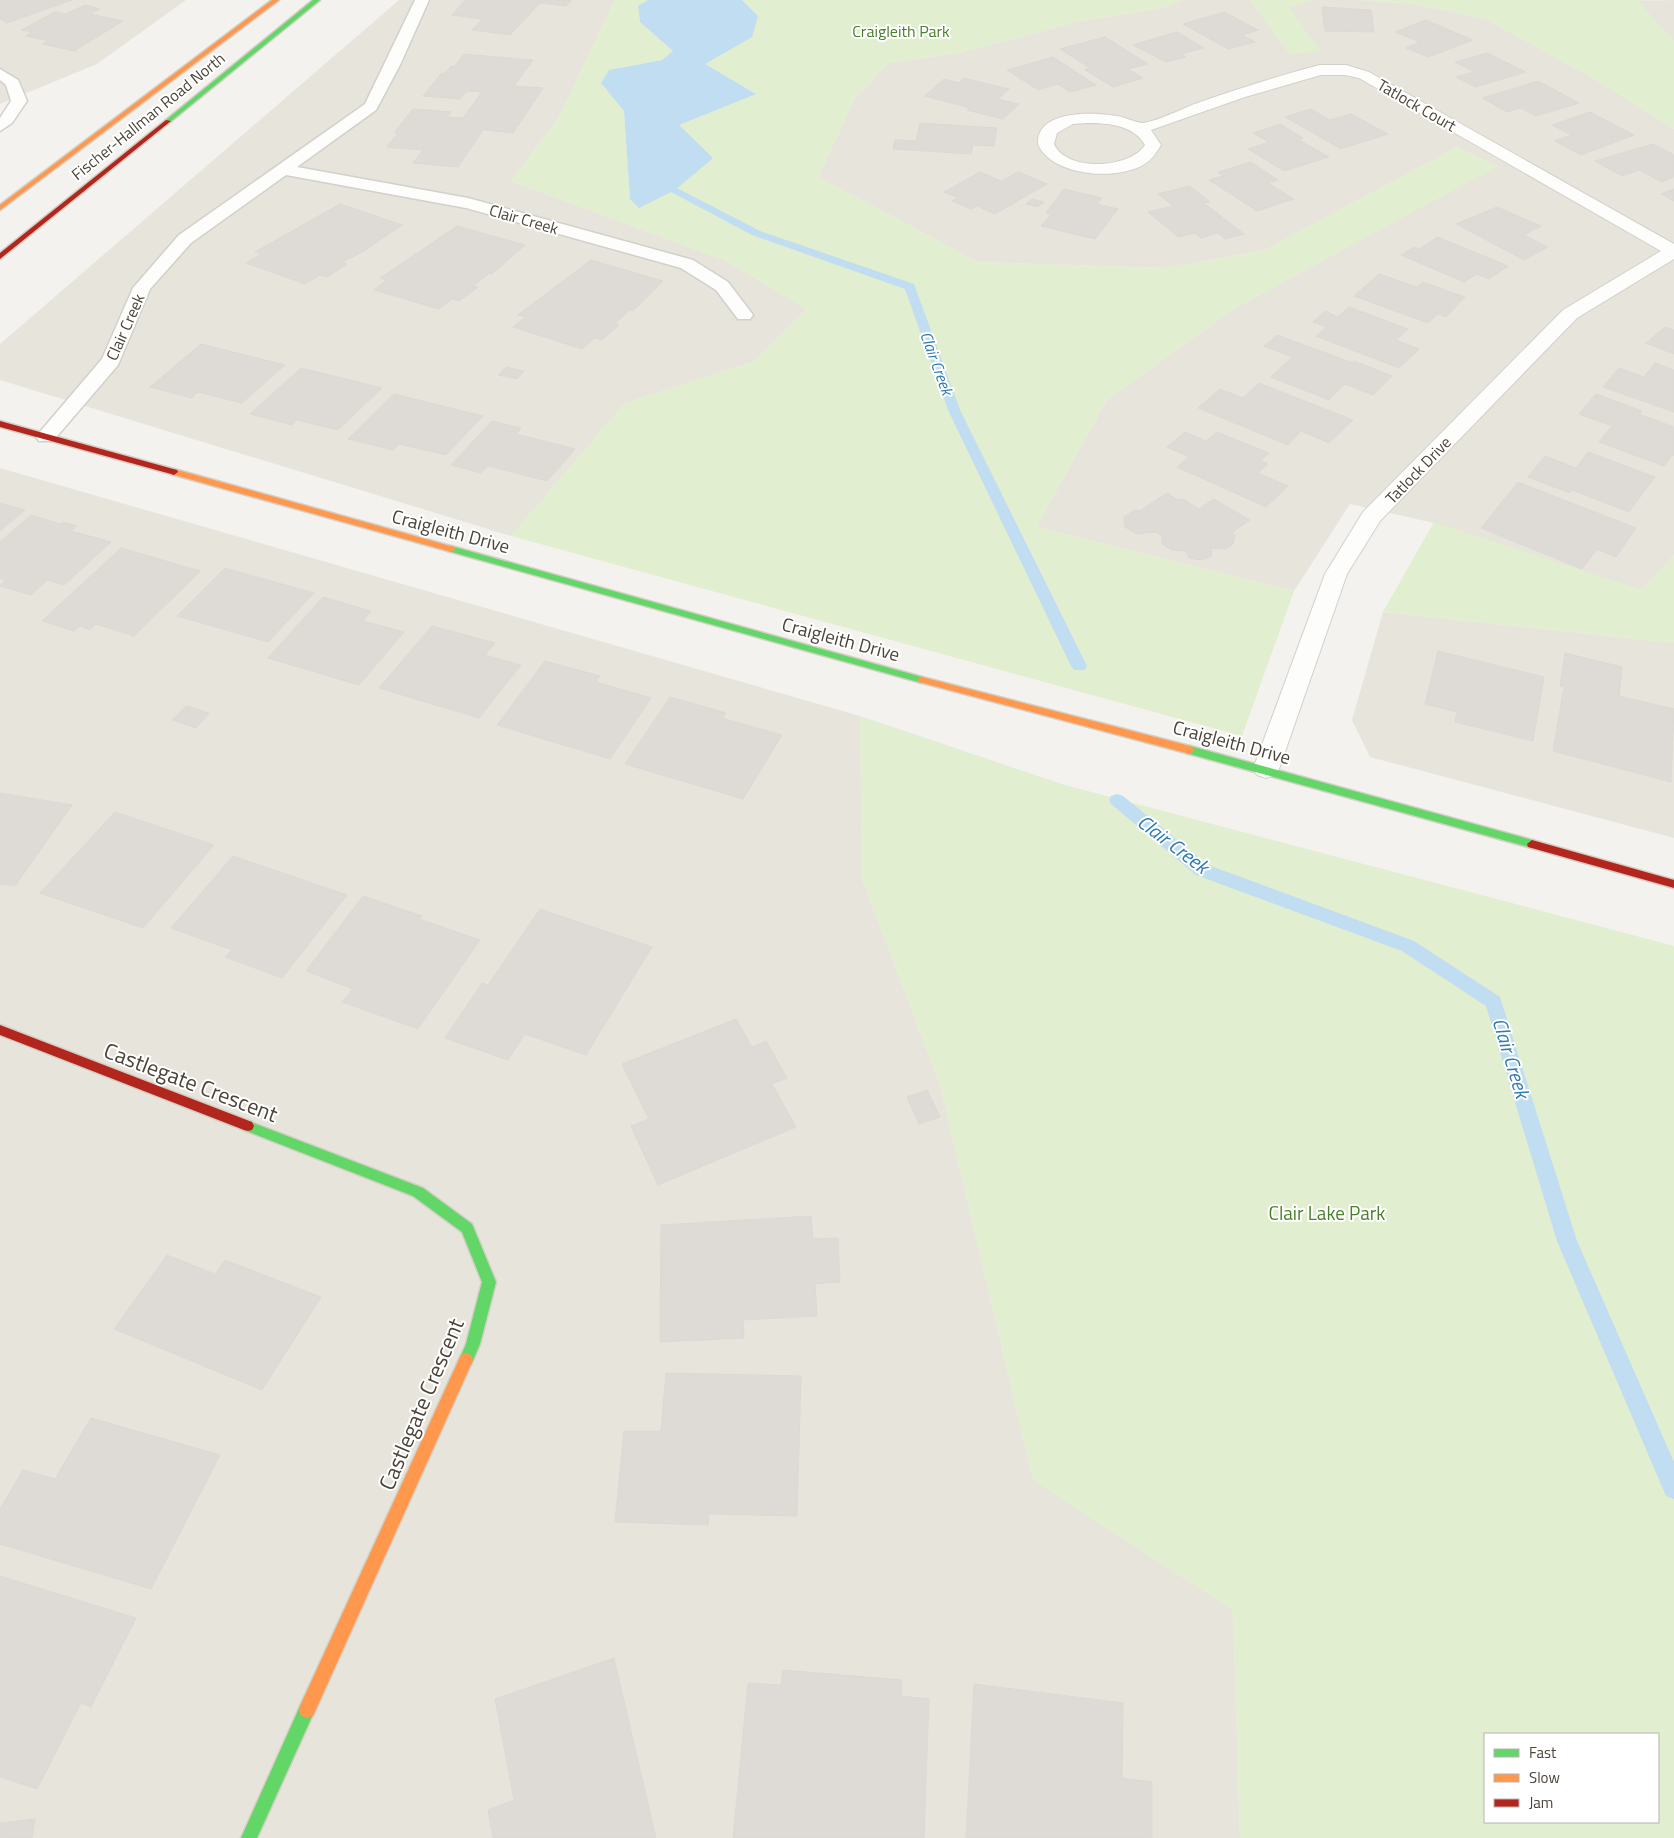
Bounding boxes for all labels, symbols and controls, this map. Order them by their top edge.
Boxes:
park label: Craigleith Park [852,19,950,43]
street label: Fischer-Hallman Road North [66,46,230,186]
street label: Tatlock Court [1373,73,1461,137]
street label: Clair Creek [487,198,562,240]
street label: Clair Creek [100,289,150,364]
water label: Clair Creek [914,328,960,400]
street label: Tatlock Drive [1380,431,1456,509]
street label: Craigleith Drive [389,501,513,560]
street label: Craigleith Drive [779,609,903,668]
street label: Craigleith Drive [1170,712,1294,771]
water label: Clair Creek [1131,806,1217,882]
water label: Clair Creek [1485,1014,1539,1104]
street label: Castlegate Crescent [99,1033,283,1131]
park label: Clair Lake Park [1269,1198,1385,1227]
street label: Castlegate Crescent [369,1313,473,1495]
legend [1484,1733,1659,1823]
text: Fast [1529,1741,1557,1764]
text: Slow [1529,1766,1560,1789]
text: Jam [1529,1791,1553,1814]

